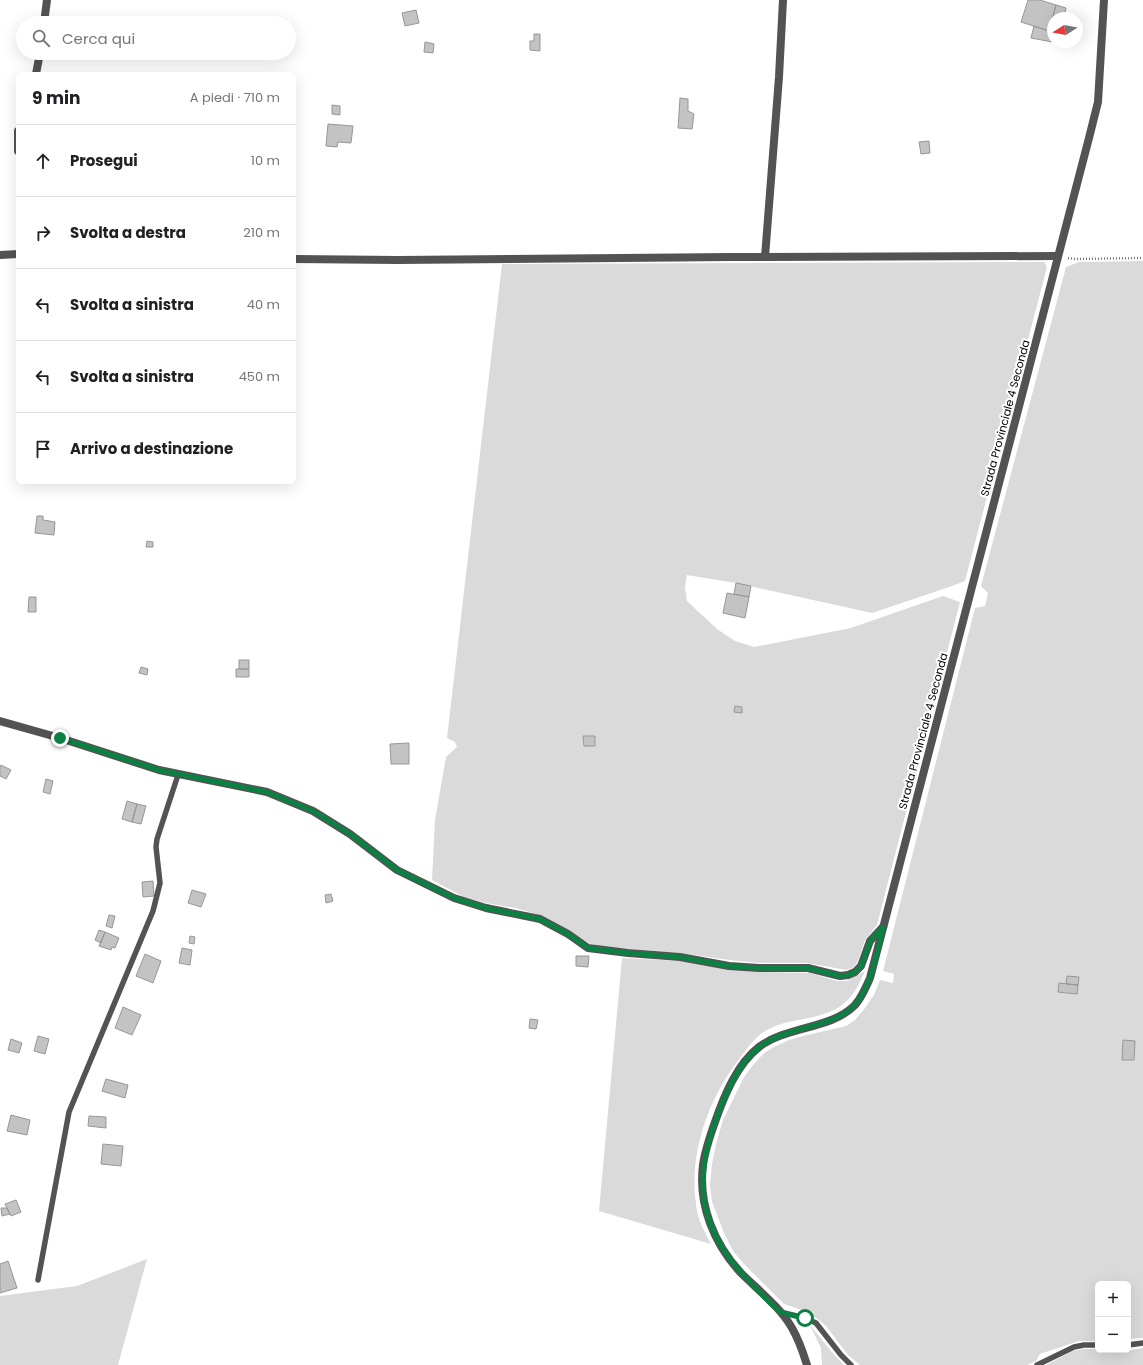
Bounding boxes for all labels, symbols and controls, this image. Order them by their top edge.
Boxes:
north arrow [1047,12,1083,48]
search box [16,16,296,60]
icon: search [30,27,52,49]
text: Cerca qui [62,28,135,49]
text: 9 min [32,86,81,110]
text: A piedi · 710 m [190,88,280,107]
icon: ahead [32,150,54,172]
text: Prosegui [70,150,138,171]
text: 10 m [251,151,280,170]
icon: right [32,222,54,244]
text: Svolta a destra [70,222,186,243]
text: 210 m [243,223,280,242]
icon: left [32,294,54,316]
text: Svolta a sinistra [70,294,194,315]
text: 40 m [247,295,280,314]
street label: Strada Provinciale 4 Seconda [976,338,1034,498]
icon: left [32,366,54,388]
text: Svolta a sinistra [70,366,194,387]
text: 450 m [239,367,280,386]
icon: arrive [32,438,54,460]
text: Arrivo a destinazione [70,438,233,459]
street label: Strada Provinciale 4 Seconda [894,651,952,811]
route end [51,729,69,747]
map controls [1095,1281,1131,1353]
button: + [1095,1281,1131,1317]
route start [796,1309,814,1327]
button: − [1095,1317,1131,1353]

